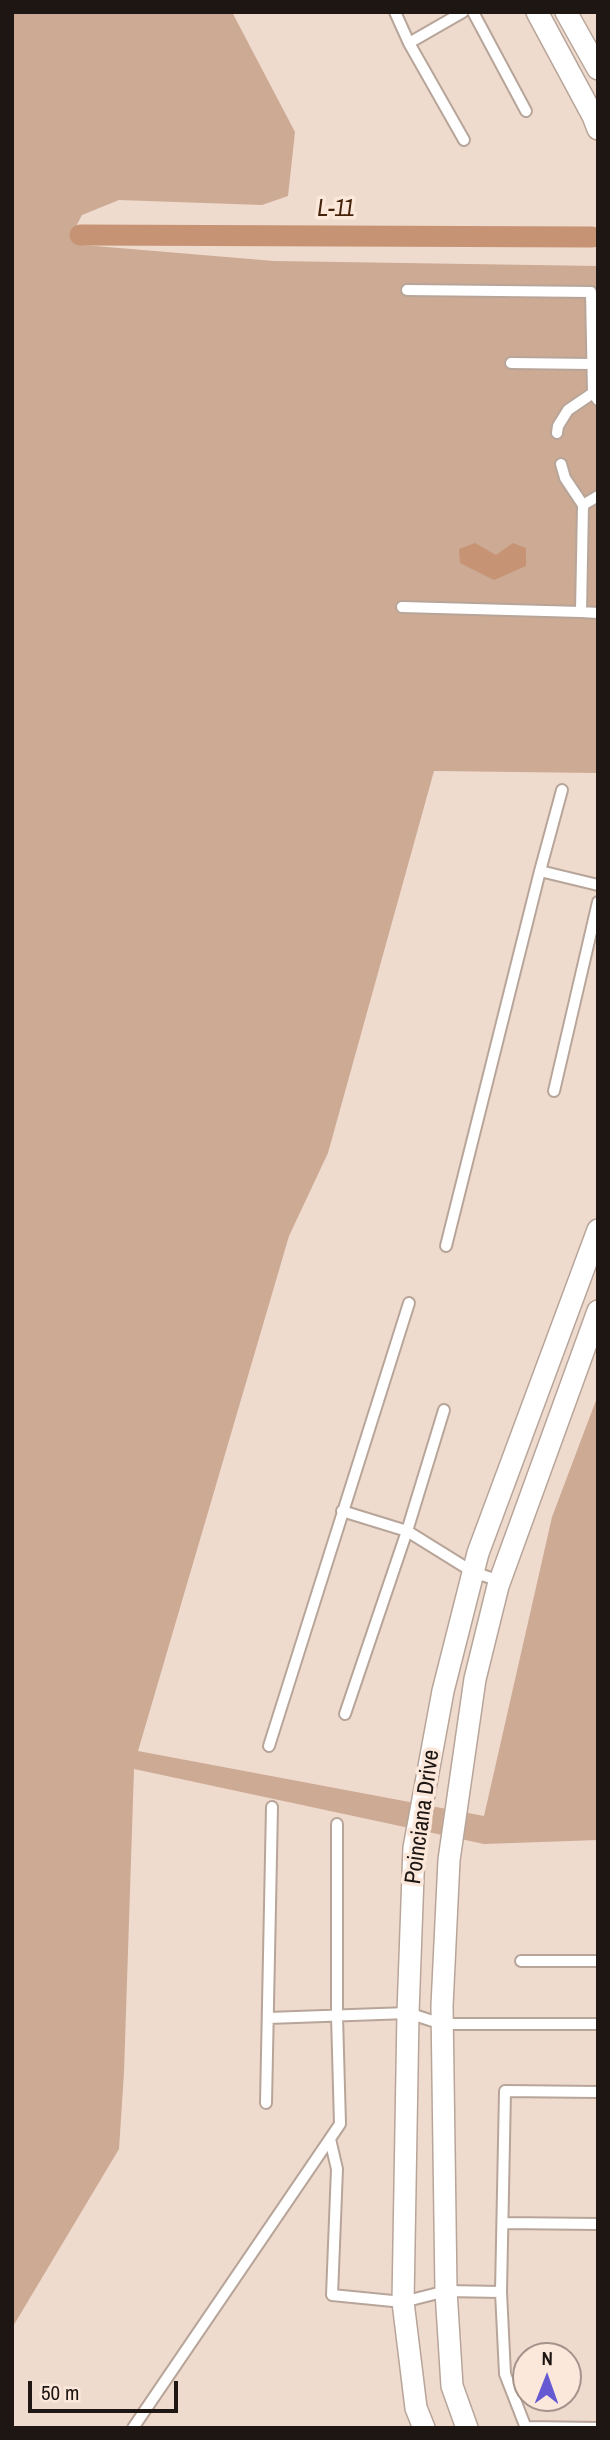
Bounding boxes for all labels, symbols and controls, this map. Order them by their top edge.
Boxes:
water label: L-11 [317,196,355,224]
street label: Poinciana Drive [400,1748,446,1886]
north arrow [512,2342,582,2412]
text: N [541,2345,553,2371]
scale bar [32,2366,182,2410]
text: 50 m [41,2378,79,2407]

